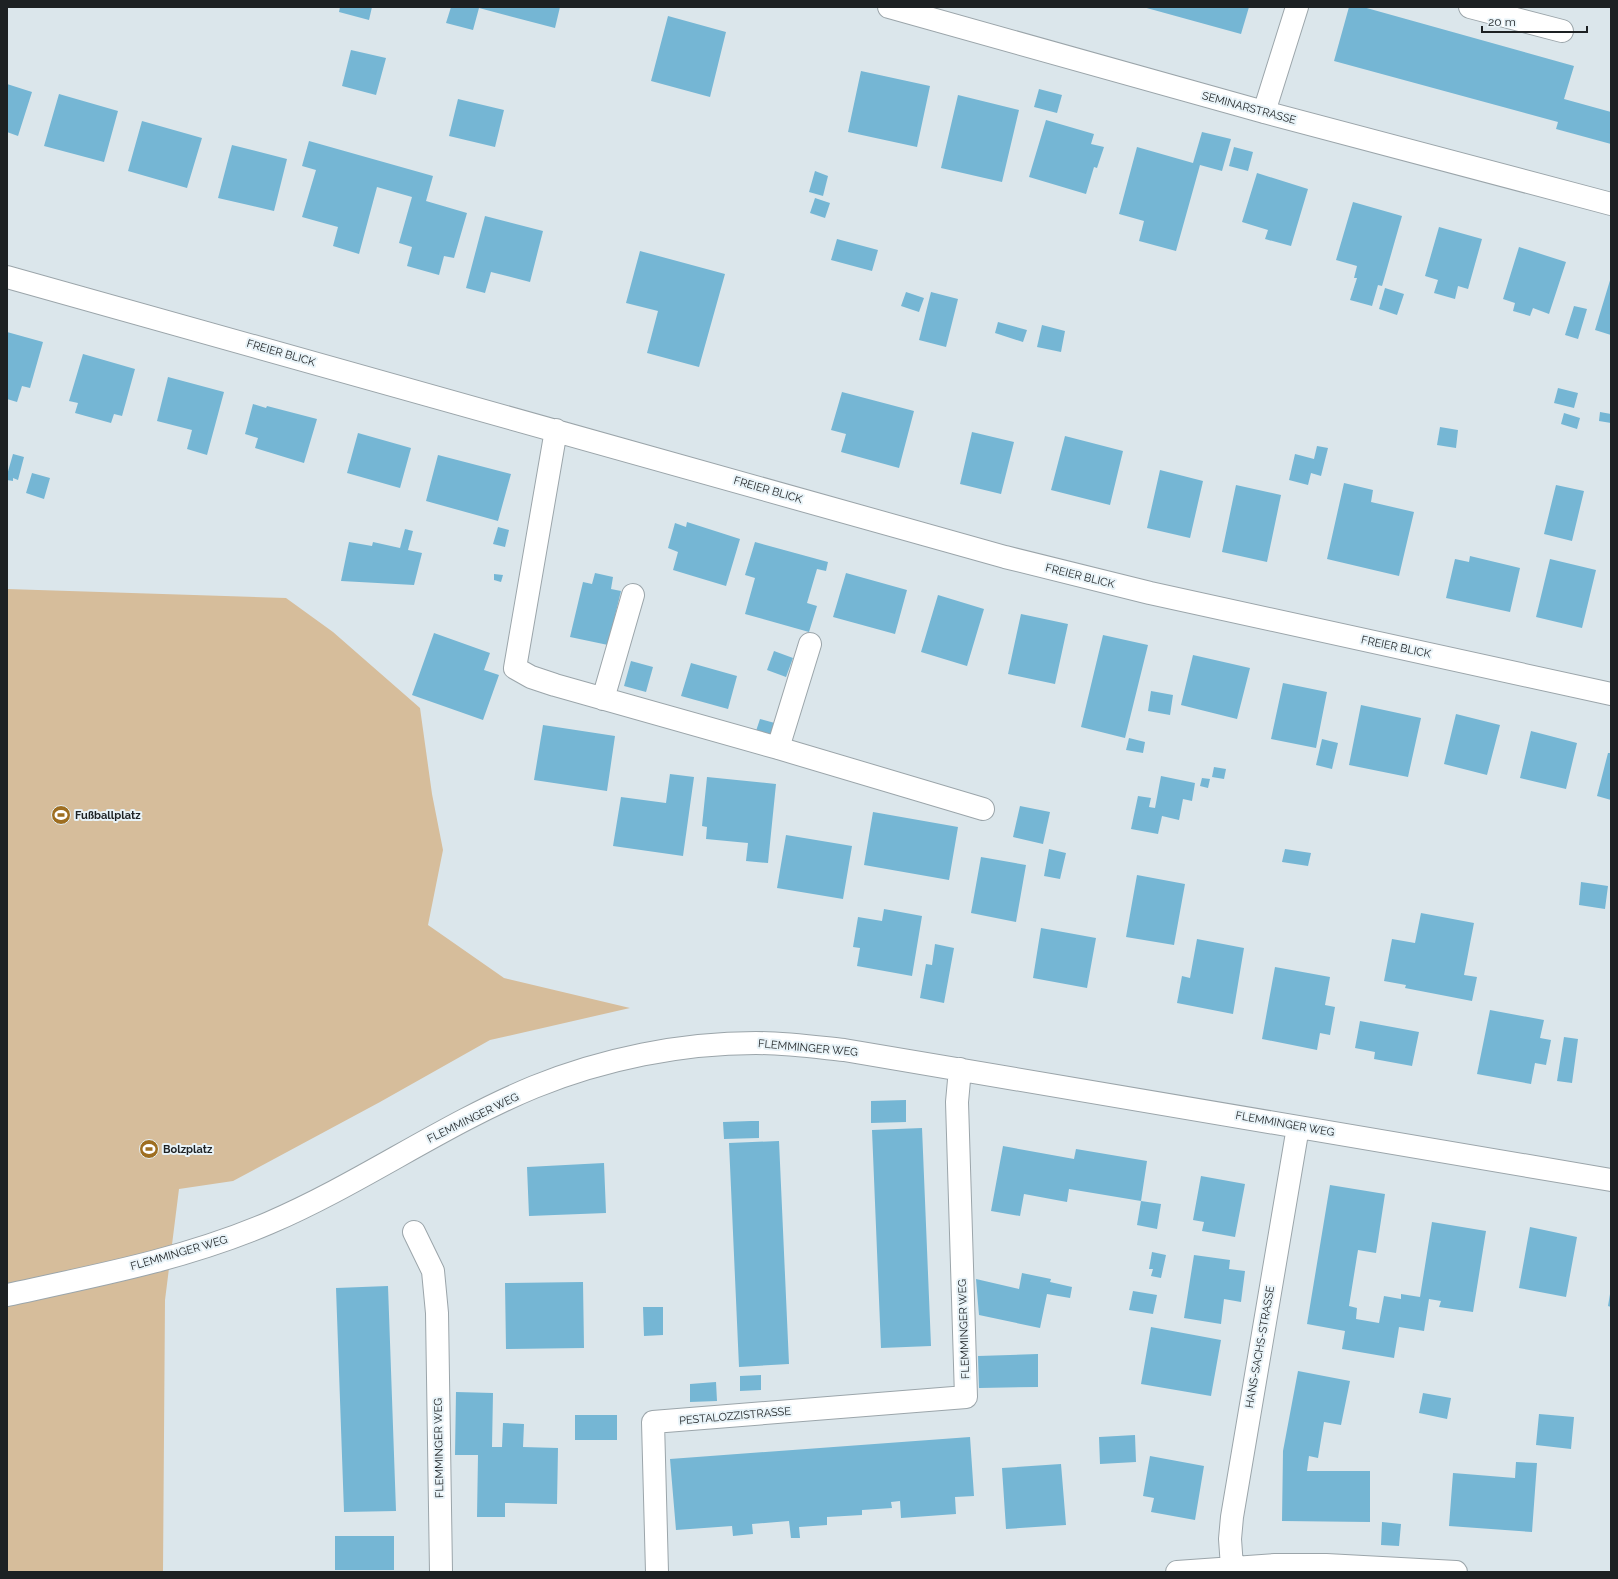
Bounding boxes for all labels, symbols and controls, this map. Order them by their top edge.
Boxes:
scale bar [1482,8,1587,34]
text: 20 m [1488,15,1516,29]
street label: SEMINARSTRASSE [1201,89,1298,127]
street label: FREIER BLICK [245,337,318,369]
street label: FREIER BLICK [732,474,805,506]
street label: FREIER BLICK [1044,561,1117,591]
street label: FREIER BLICK [1360,633,1433,661]
sports icon: Fußballplatz [50,804,72,826]
place label: Fußballplatz [75,809,141,822]
street label: FLEMMINGER WEG [758,1037,859,1059]
street label: FLEMMINGER WEG [425,1090,521,1146]
street label: FLEMMINGER WEG [1235,1109,1336,1139]
sports icon: Bolzplatz [138,1138,160,1160]
place label: Bolzplatz [163,1143,213,1156]
street label: FLEMMINGER WEG [129,1233,229,1273]
street label: FLEMMINGER WEG [956,1279,972,1379]
street label: HANS-SACHS-STRASSE [1243,1285,1277,1409]
street label: FLEMMINGER WEG [432,1398,446,1498]
street label: PESTALOZZISTRASSE [679,1405,792,1427]

